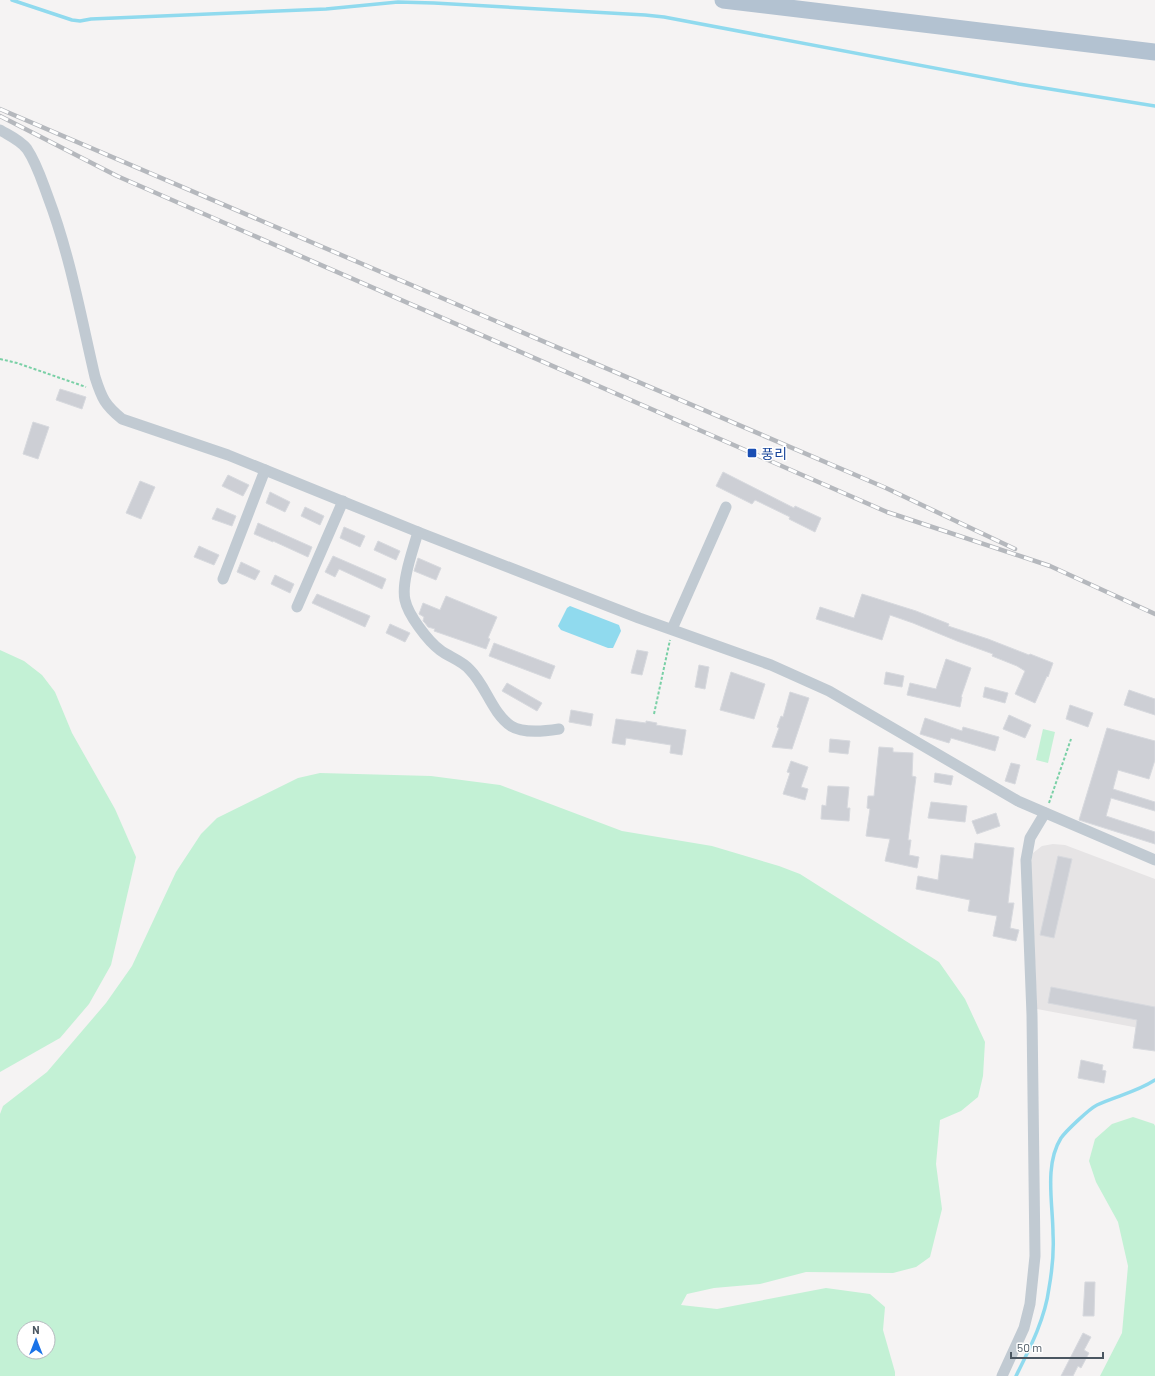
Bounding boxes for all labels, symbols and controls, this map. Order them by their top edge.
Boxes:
place label: 풍리 [761,445,787,462]
marker: 풍리 [746,447,758,459]
north arrow [16,1320,56,1360]
text: N [32,1323,40,1336]
scale bar [1011,1334,1103,1360]
text: 50 m [1017,1340,1042,1354]

